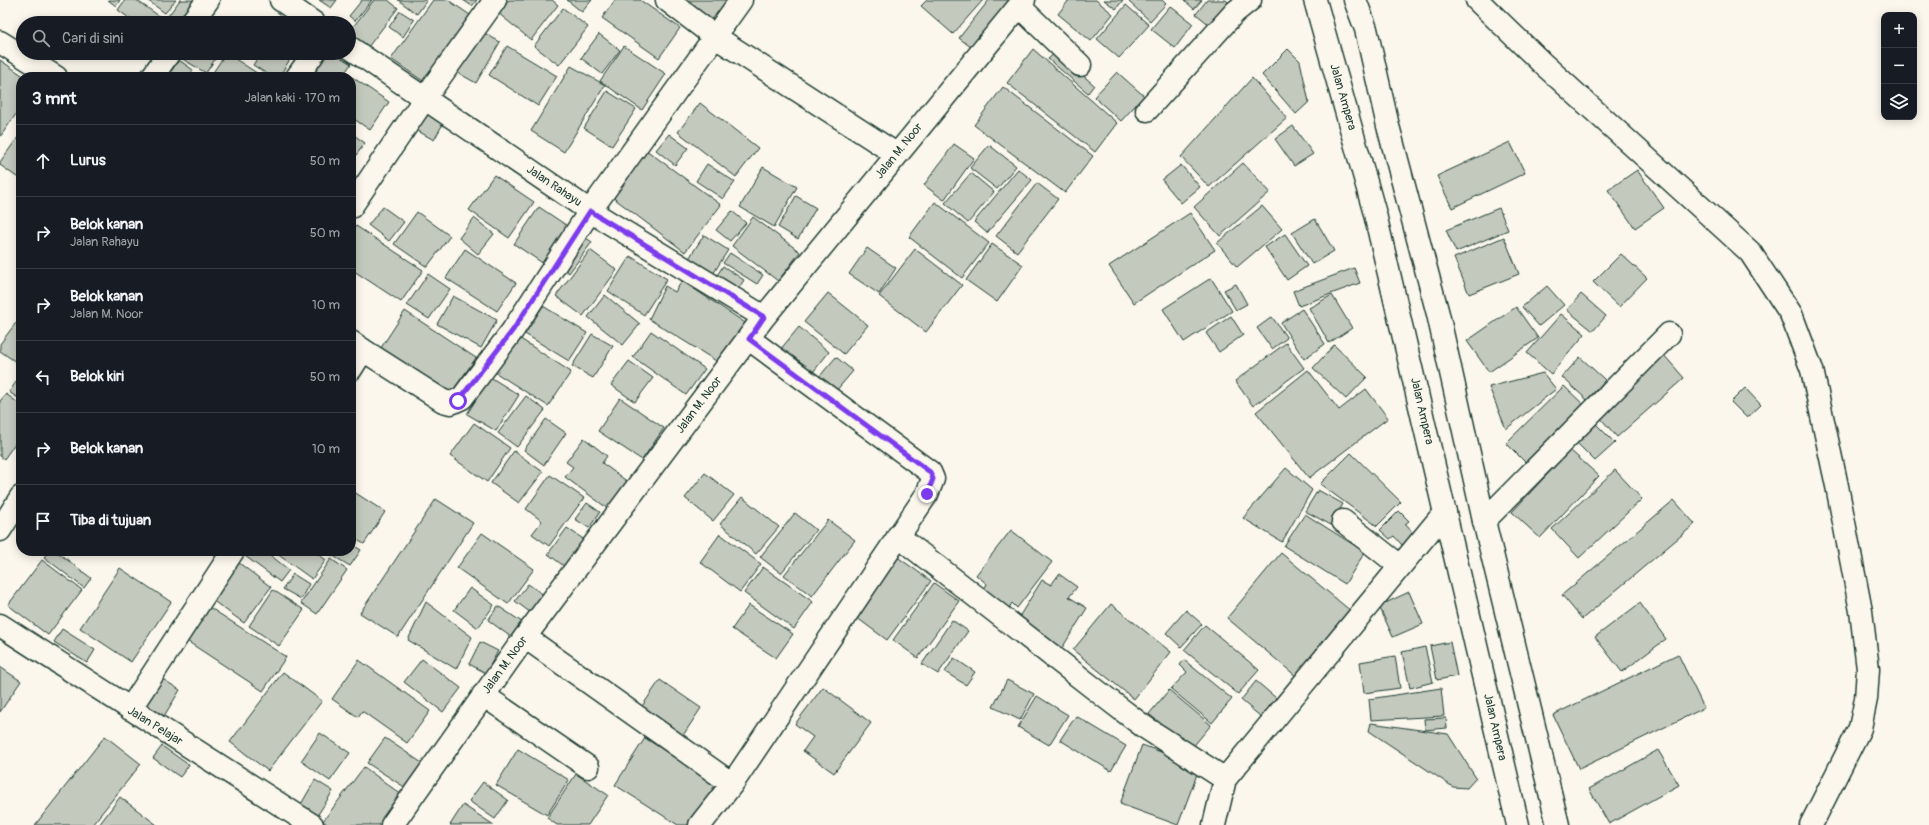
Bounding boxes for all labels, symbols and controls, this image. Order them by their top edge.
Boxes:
map controls [1881,12,1917,120]
button: + [1881,12,1917,48]
search box [16,16,356,60]
icon: search [30,27,52,49]
text: Cari di sini [62,29,123,48]
button: − [1881,48,1917,84]
street label: Jalan Ampera [1326,62,1360,132]
button: layers [1881,84,1917,120]
text: 3 mnt [32,88,77,109]
text: Jalan kaki · 170 m [245,90,340,106]
street label: Jalan M. Noor [872,119,927,182]
icon: ahead [32,150,54,172]
text: Lurus [70,151,106,170]
text: 50 m [310,153,340,169]
street label: Jalan Rahayu [523,162,585,210]
text: Belok kanan [70,215,143,234]
icon: right [32,222,54,244]
text: 50 m [310,225,340,241]
text: Jalan Rahayu [70,234,139,250]
text: Belok kanan [70,287,143,306]
icon: right [32,294,54,316]
text: 10 m [312,297,340,313]
text: Jalan M. Noor [70,306,143,322]
icon: left [32,366,54,388]
text: Belok kiri [70,367,124,386]
text: 50 m [310,369,340,385]
street label: Jalan M. Noor [673,373,726,437]
street label: Jalan Ampera [1407,376,1437,446]
route start [449,392,467,410]
icon: right [32,438,54,460]
text: Belok kanan [70,439,143,458]
text: 10 m [312,441,340,457]
route end [918,485,936,503]
icon: arrive [32,510,54,532]
text: Tiba di tujuan [70,511,151,530]
street label: Jalan M. Noor [479,633,531,697]
street label: Jalan Ampera [1480,692,1510,762]
street label: Jalan Pelajar [125,703,186,749]

